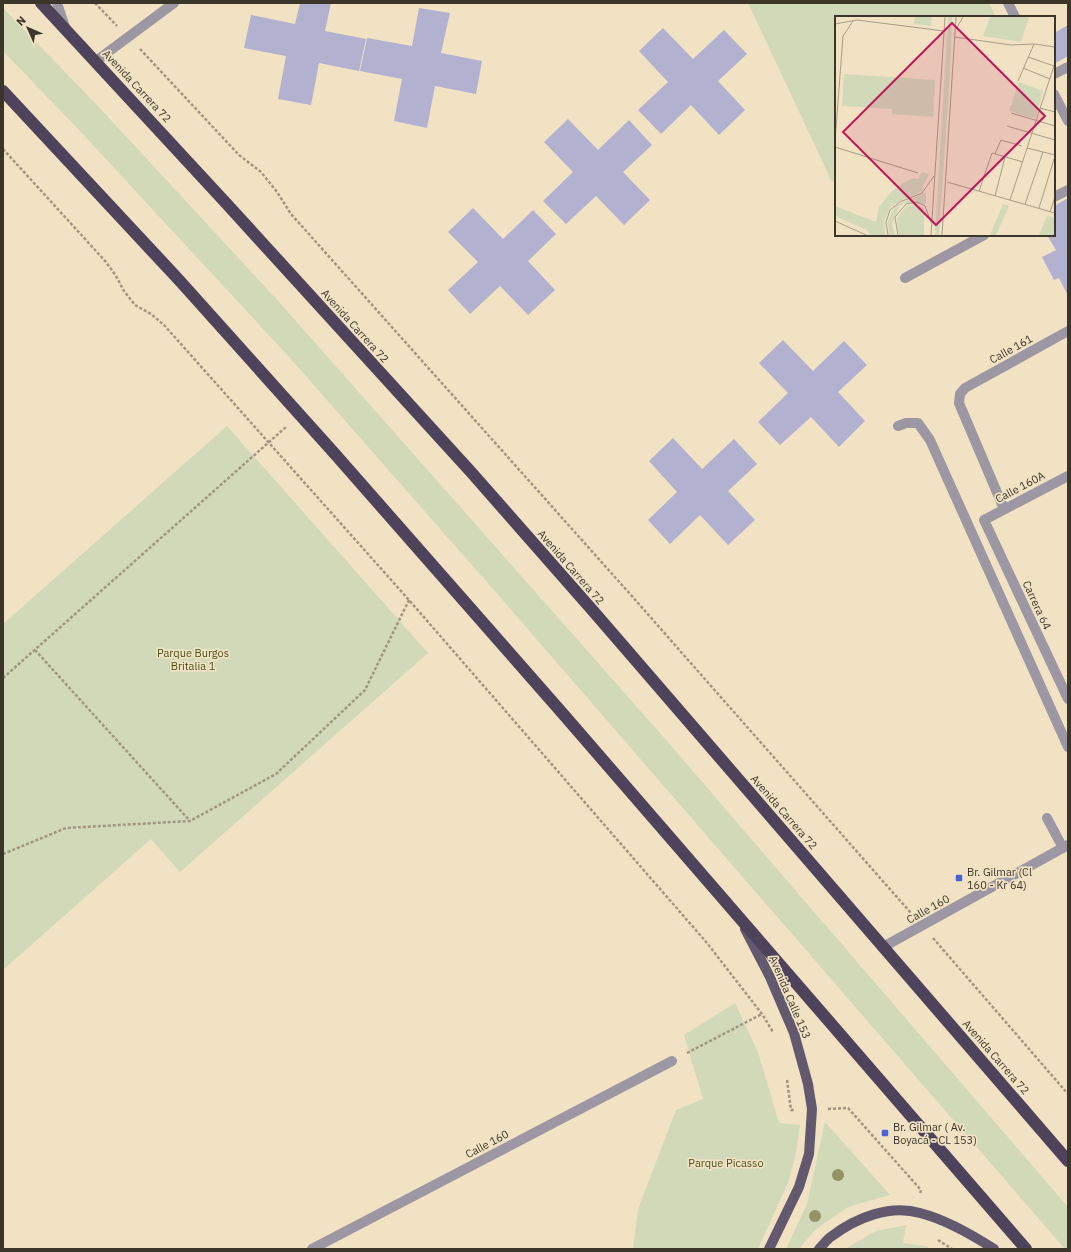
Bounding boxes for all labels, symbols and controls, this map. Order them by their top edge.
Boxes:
north arrow [8,8,48,48]
text: N [13,13,29,29]
inset map [835,16,1055,236]
street label: Avenida Carrera 72 [100,47,174,125]
street label: Avenida Carrera 72 [318,286,392,366]
street label: Calle 161 [987,331,1035,367]
street label: Calle 160A [993,468,1047,506]
street label: Avenida Carrera 72 [535,527,607,607]
street label: Carrera 64 [1020,578,1055,632]
park label: Parque Burgos Britalia 1 [157,646,229,673]
street label: Avenida Carrera 72 [748,772,820,852]
place label: Br. Gilmar (Cl 160 - Kr 64) [967,865,1032,892]
marker: Br. Gilmar (Cl 160 - Kr 64) [954,873,964,883]
street label: Calle 160 [904,891,952,927]
street label: Avenida Calle 153 [766,953,814,1041]
street label: Avenida Carrera 72 [960,1017,1032,1097]
place label: Br. Gilmar ( Av. Boyacá - CL 153) [893,1120,977,1147]
street label: Calle 160 [463,1127,511,1161]
marker: Br. Gilmar ( Av. Boyacá - CL 153) [880,1128,890,1138]
park label: Parque Picasso [688,1156,764,1170]

